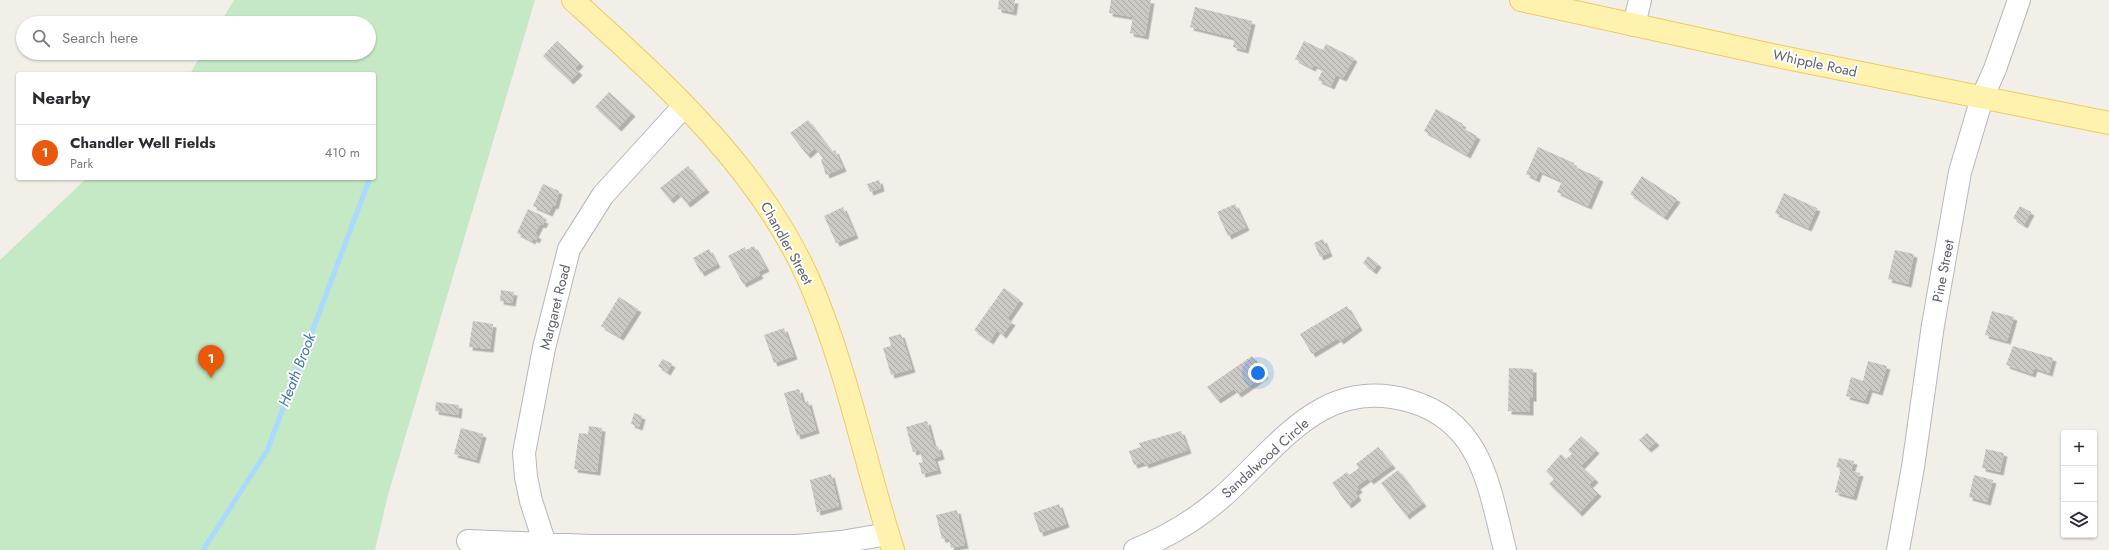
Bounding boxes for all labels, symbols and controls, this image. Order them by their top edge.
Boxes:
search box [16,16,376,60]
icon: search [30,27,52,49]
text: Search here [62,27,138,49]
street label: Whipple Road [1771,44,1859,82]
text: Nearby [32,86,90,110]
text: Chandler Well Fields [70,132,215,154]
text: 1 [42,143,48,162]
text: 410 m [325,143,360,162]
text: Park [70,154,93,173]
street label: Chandler Street [756,198,818,289]
street label: Pine Street [1927,237,1959,304]
street label: Margaret Road [535,262,575,352]
water label: Heath Brook [273,330,321,410]
pin: 1 [198,345,224,378]
your location [1248,363,1268,383]
street label: Sandalwood Circle [1217,413,1313,503]
map controls [2061,430,2097,538]
button: + [2061,430,2097,466]
button: − [2061,466,2097,502]
button: layers [2061,502,2097,538]

